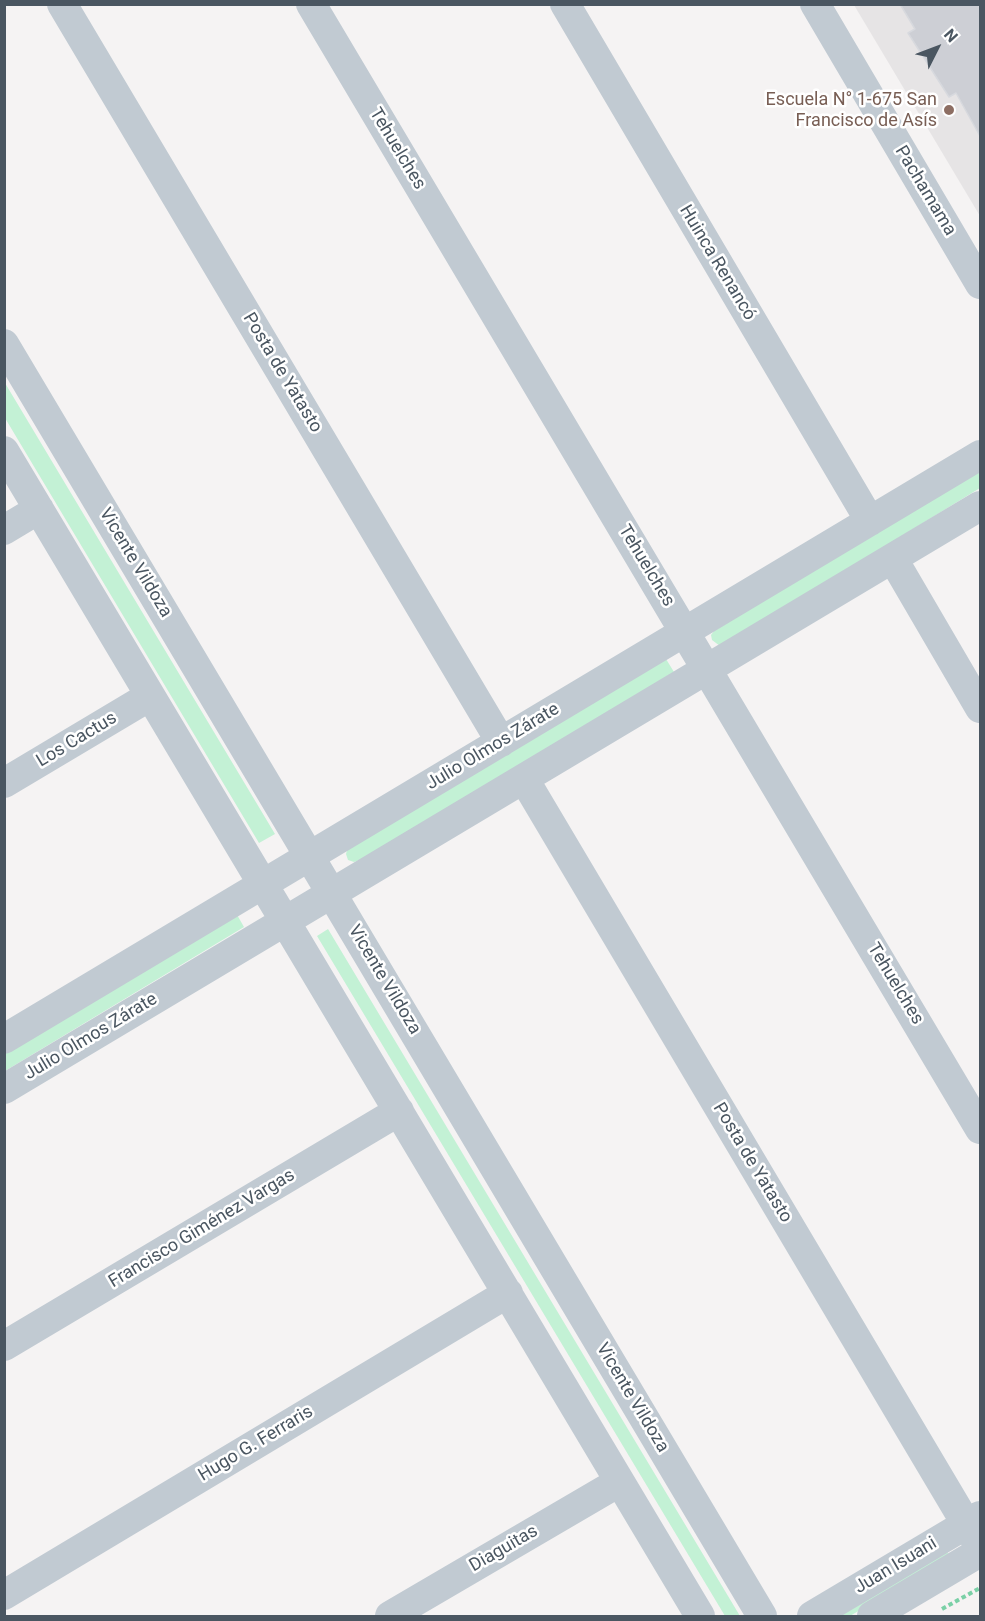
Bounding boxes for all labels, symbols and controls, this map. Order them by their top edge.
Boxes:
north arrow [907,18,967,78]
text: N [940,25,962,46]
place label: Escuela N° 1-675 San Francisco de Asís [766,89,937,132]
marker: Escuela N° 1-675 San Francisco de Asís [942,103,956,117]
street label: Tehuelches [364,104,430,194]
street label: Pachamama [890,142,960,240]
street label: Huinca Renancó [674,201,760,325]
street label: Posta de Yatasto [238,309,326,437]
street label: Vicente Vildoza [94,504,176,622]
street label: Tehuelches [613,521,679,611]
street label: Julio Olmos Zárate [423,699,563,795]
street label: Los Cactus [33,708,121,772]
street label: Vicente Vildoza [343,921,425,1039]
street label: Tehuelches [862,939,928,1029]
street label: Julio Olmos Zárate [21,989,161,1085]
street label: Posta de Yatasto [708,1099,796,1227]
street label: Francisco Giménez Vargas [105,1165,299,1293]
street label: Vicente Vildoza [591,1339,673,1457]
street label: Hugo G. Ferraris [195,1401,317,1487]
street label: Diaguitas [466,1521,542,1577]
street label: Juan Isuani [851,1533,941,1599]

